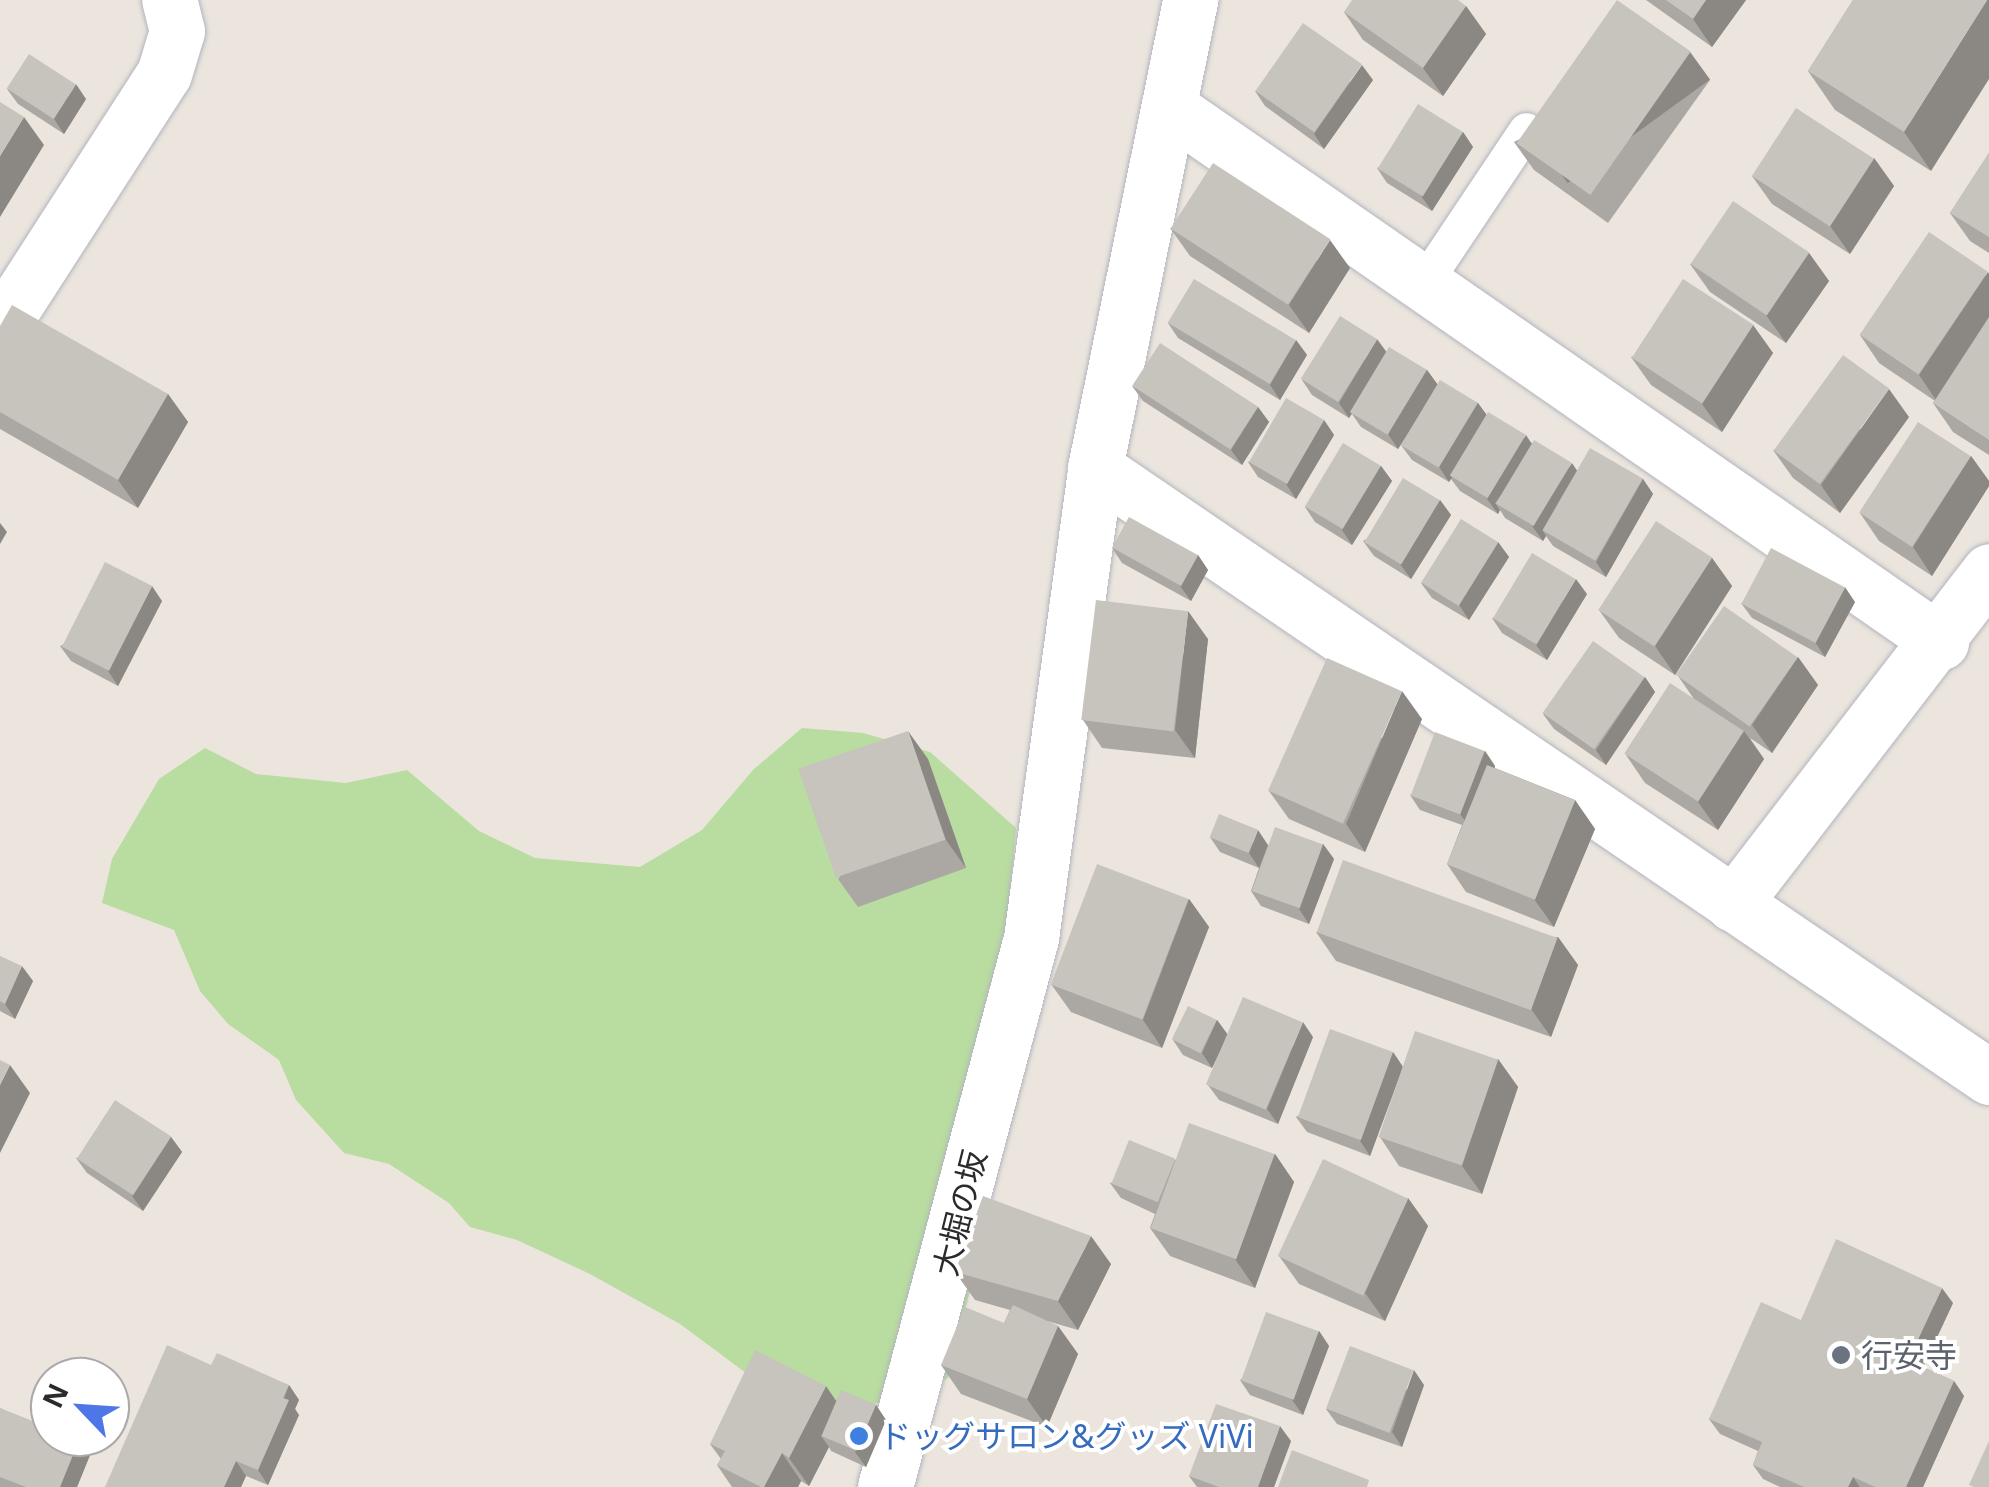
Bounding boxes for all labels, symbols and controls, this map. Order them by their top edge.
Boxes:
street label: 大堀の坂 [926,1146,994,1280]
place label: 行安寺 [1861,1336,1957,1374]
marker: 行安寺 [1830,1344,1852,1366]
north arrow [30,1357,130,1457]
text: N [33,1377,77,1414]
place label: ドッグサロン&グッズ ViVi [879,1417,1254,1455]
marker: ドッグサロン&グッズ ViVi [848,1425,870,1447]

